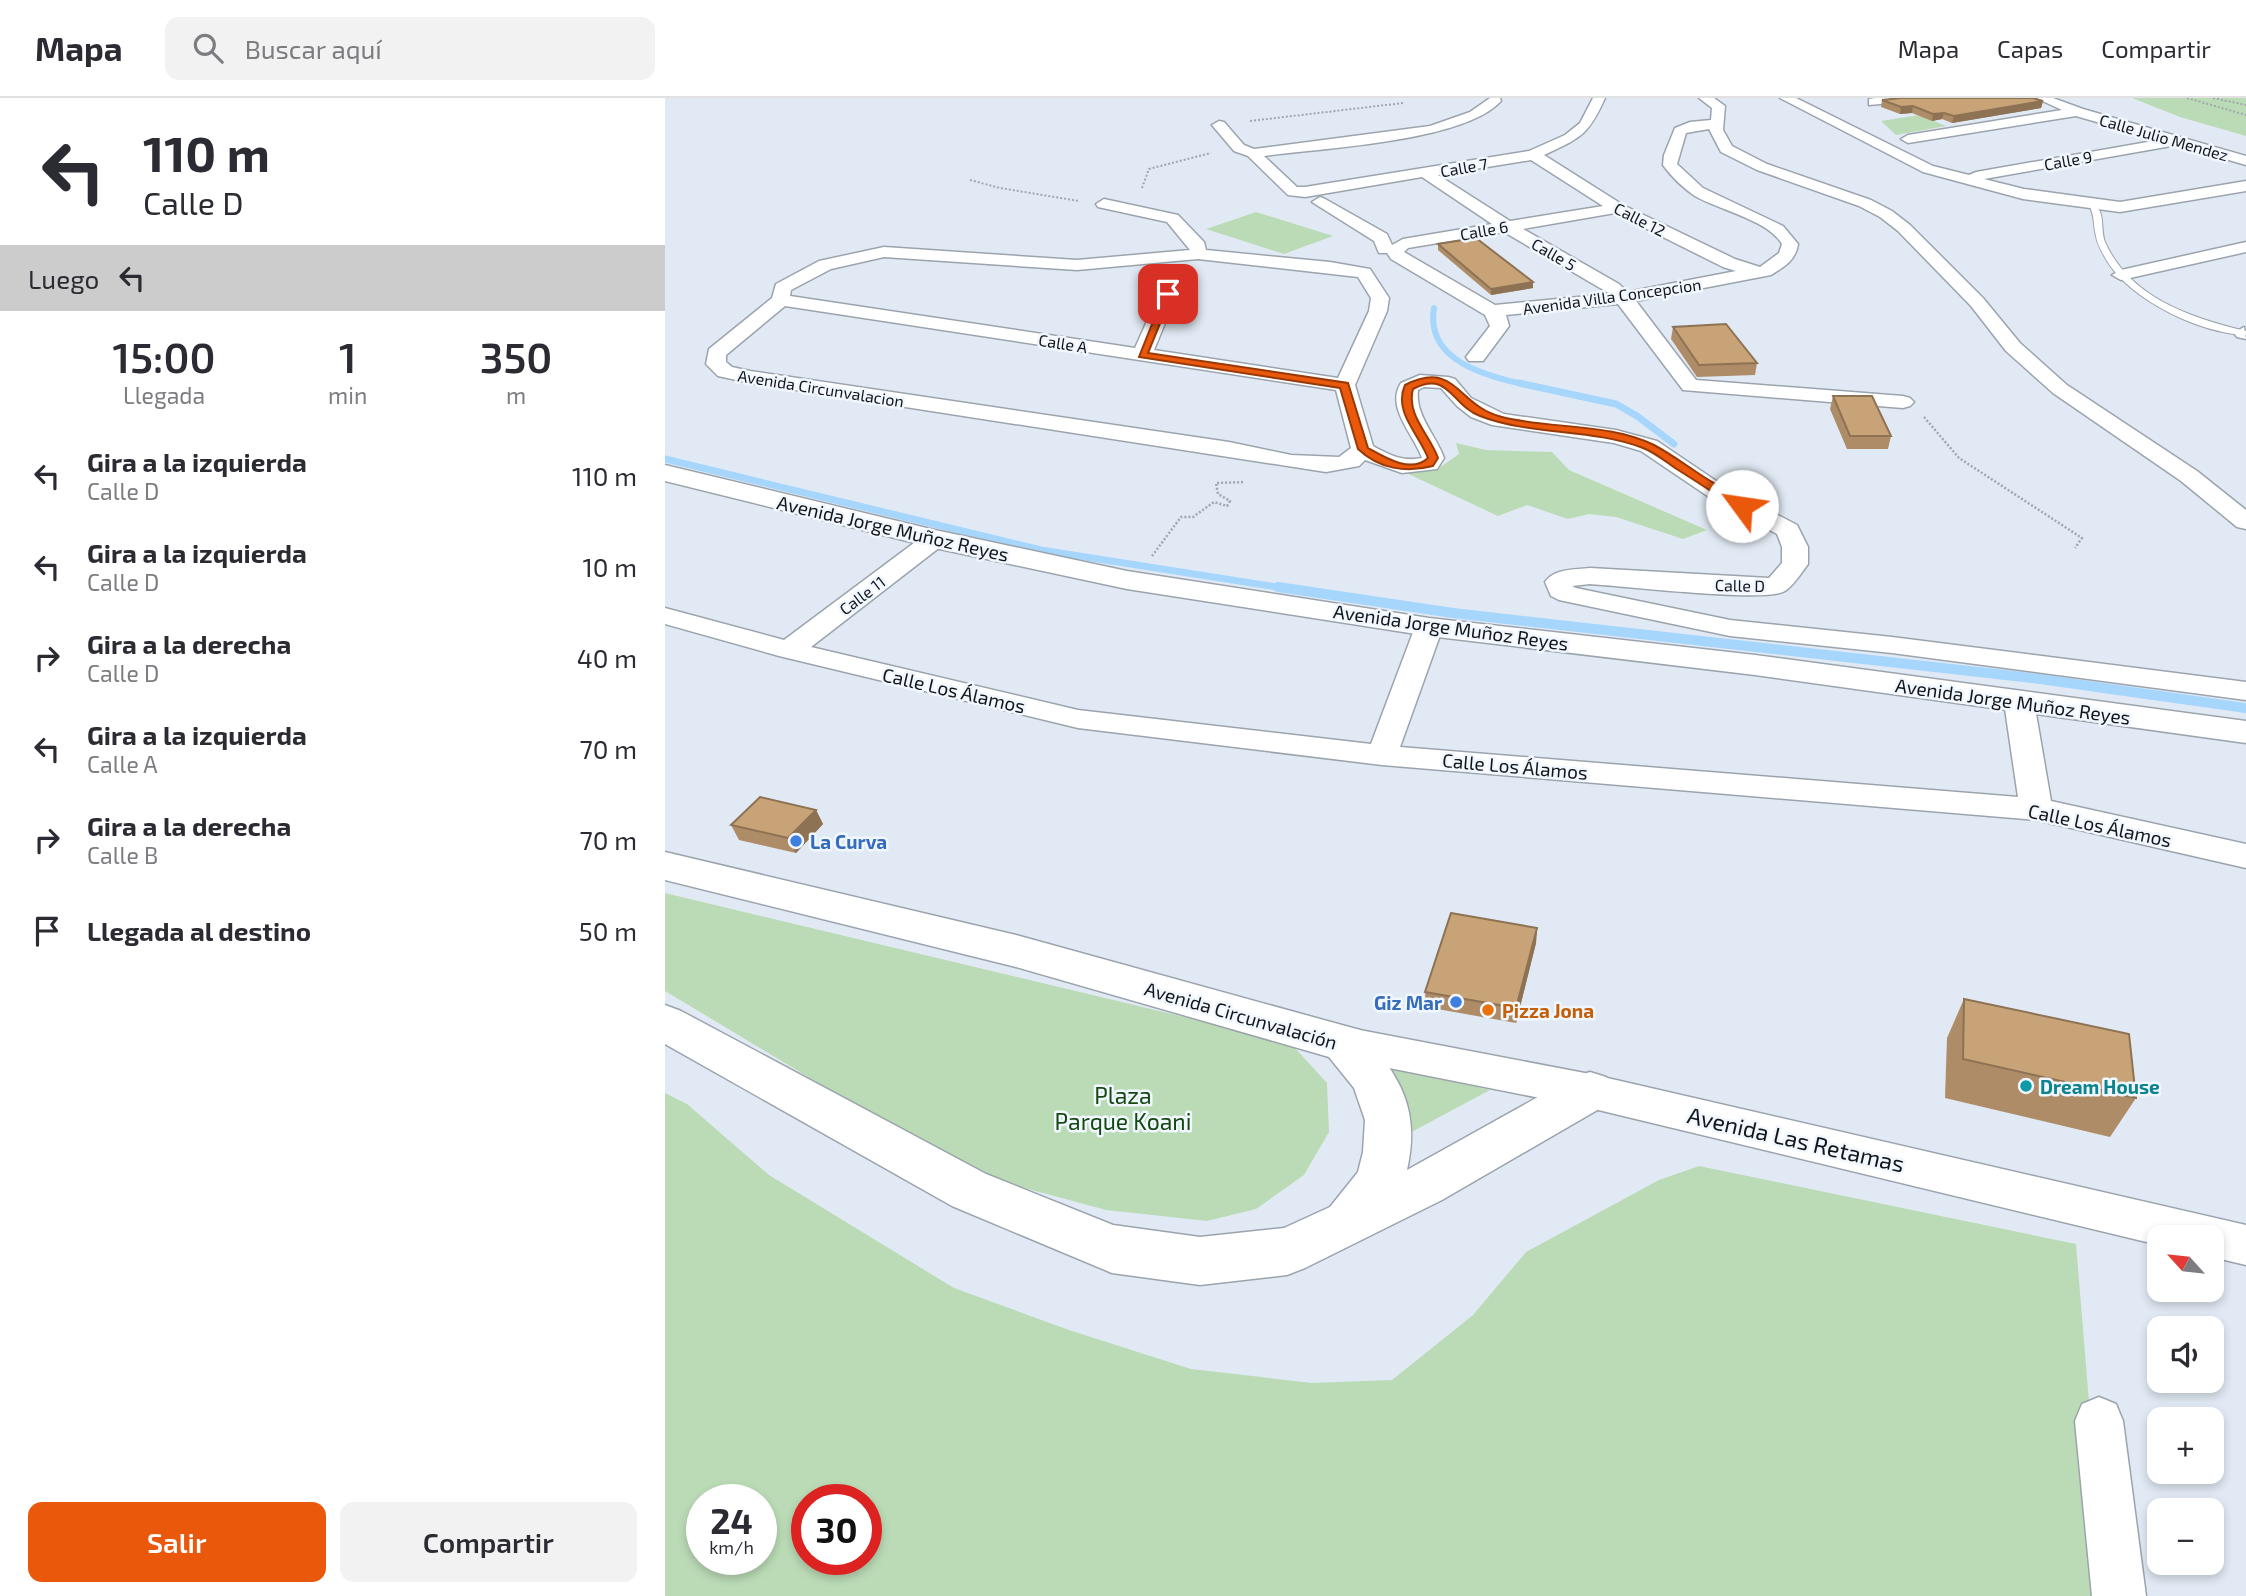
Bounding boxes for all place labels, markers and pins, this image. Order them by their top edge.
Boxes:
pin [1138,264,1198,324]
place label: La Curva [810,830,887,853]
marker: La Curva [788,833,804,849]
place label: Giz Mar [1374,991,1442,1014]
marker: Giz Mar [1448,994,1464,1010]
place label: Pizza Jona [1502,999,1594,1022]
marker: Pizza Jona [1480,1002,1496,1018]
place label: Dream House [2040,1075,2160,1098]
marker: Dream House [2018,1078,2034,1094]

